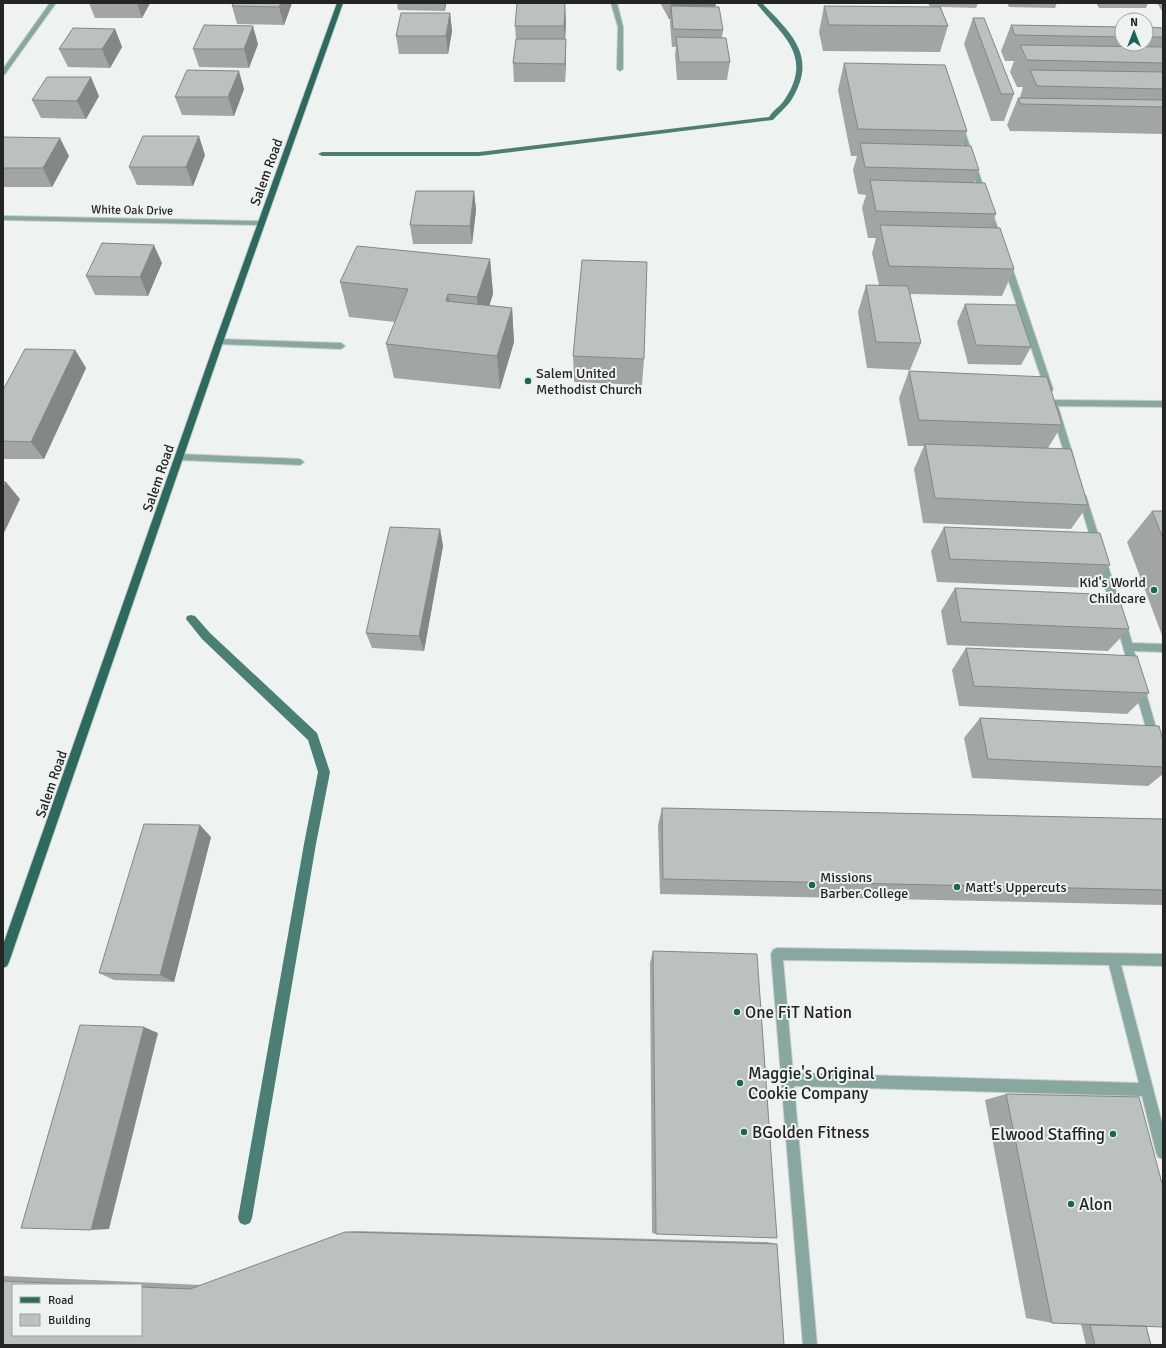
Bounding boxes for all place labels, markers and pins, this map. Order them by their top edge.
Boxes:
place label: Salem United Methodist Church [536,365,642,398]
marker: Salem United Methodist Church [523,376,533,386]
place label: Kid's World Childcare [1079,574,1146,607]
marker: Kid's World Childcare [1149,585,1159,595]
place label: Missions Barber College [820,869,908,902]
place label: Matt's Uppercuts [965,879,1067,896]
marker: Missions Barber College [807,880,817,890]
marker: Matt's Uppercuts [952,882,962,892]
place label: One FiT Nation [745,1002,852,1023]
marker: One FiT Nation [732,1007,742,1017]
place label: Maggie's Original Cookie Company [748,1063,875,1104]
marker: Maggie's Original Cookie Company [735,1078,745,1088]
place label: BGolden Fitness [752,1122,869,1143]
place label: Elwood Staffing [991,1124,1105,1145]
marker: BGolden Fitness [739,1127,749,1137]
marker: Elwood Staffing [1108,1129,1118,1139]
place label: Alon [1079,1194,1112,1215]
marker: Alon [1066,1199,1076,1209]

